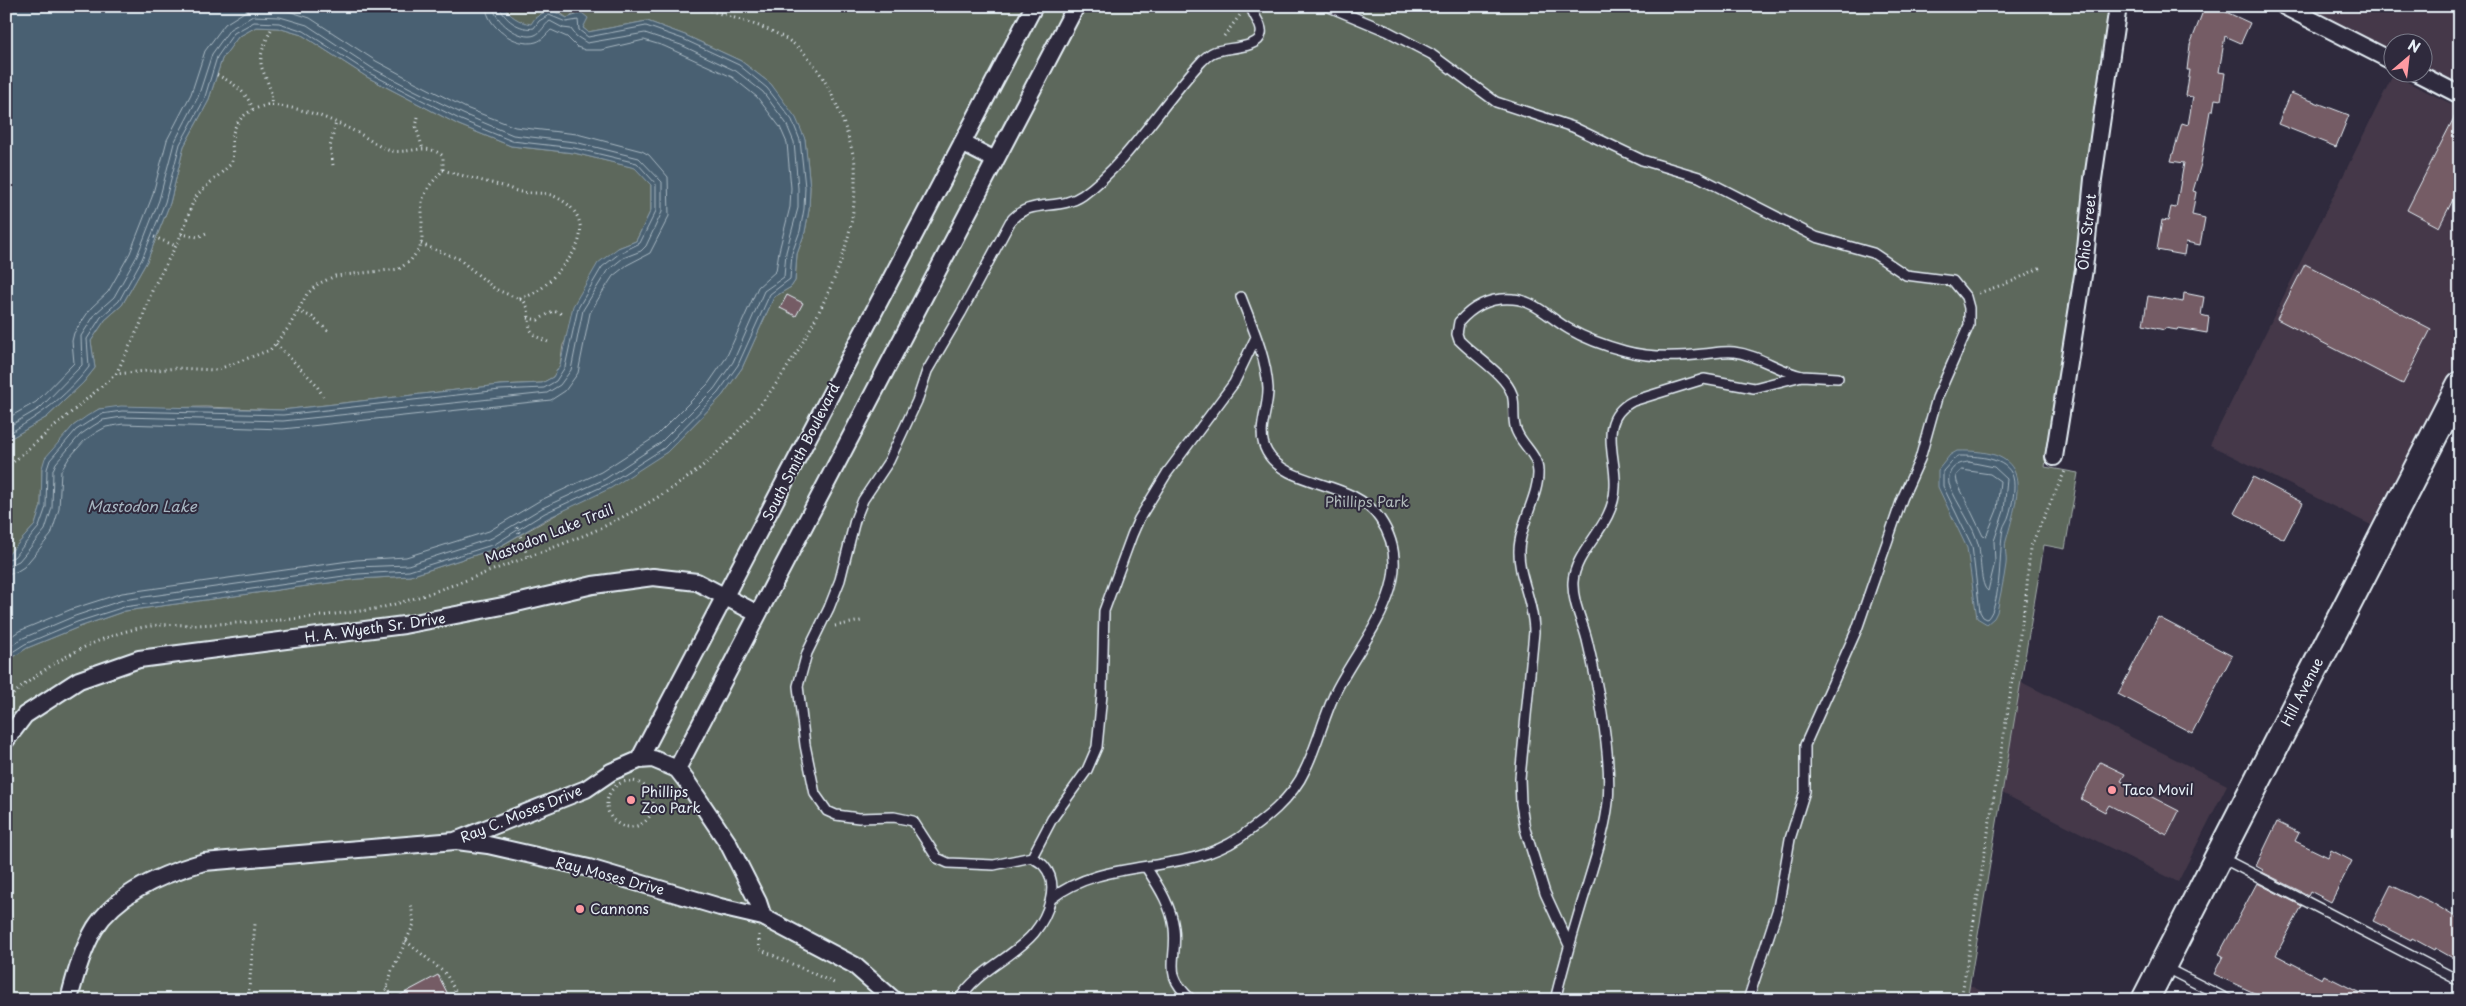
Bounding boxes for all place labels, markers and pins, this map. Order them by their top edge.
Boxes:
place label: Taco Movil [2122,779,2193,800]
place label: Phillips Zoo Park [641,781,701,818]
marker: Taco Movil [2106,784,2118,796]
marker: Phillips Zoo Park [625,794,637,806]
place label: Cannons [590,898,649,919]
marker: Cannons [574,903,586,915]

